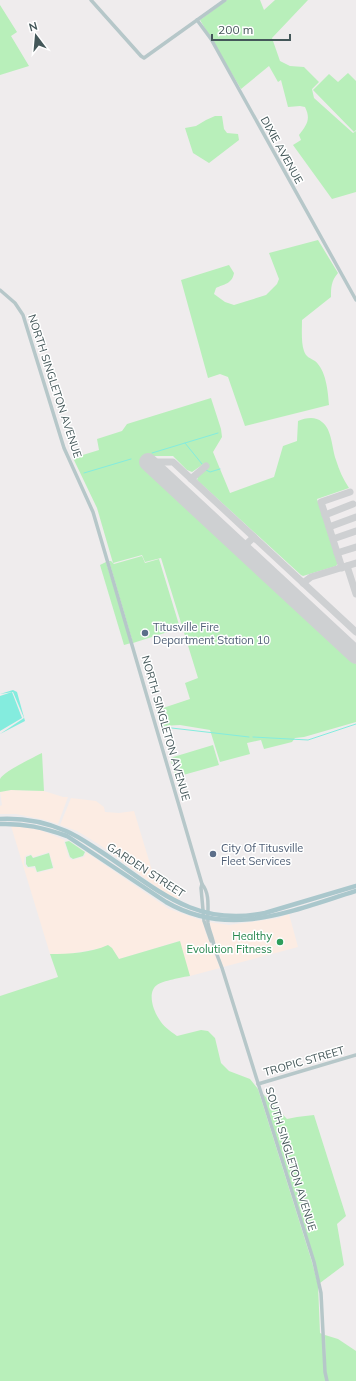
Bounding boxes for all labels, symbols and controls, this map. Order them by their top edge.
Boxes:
north arrow [16,16,56,56]
scale bar [212,16,290,42]
text: N [27,19,39,34]
text: 200 m [218,22,253,37]
street label: DIXIE AVENUE [258,114,306,186]
street label: NORTH SINGLETON AVENUE [25,312,85,460]
place label: Titusville Fire Department Station 10 [153,620,270,647]
marker: Titusville Fire Department Station 10 [140,628,150,638]
street label: NORTH SINGLETON AVENUE [139,654,193,802]
street label: GARDEN STREET [104,840,188,901]
place label: City Of Titusville Fleet Services [221,841,303,868]
marker: City Of Titusville Fleet Services [208,849,218,859]
place label: Healthy Evolution Fitness [187,929,272,956]
marker: Healthy Evolution Fitness [275,937,285,947]
street label: TROPIC STREET [262,1043,346,1079]
street label: SOUTH SINGLETON AVENUE [262,1085,320,1233]

